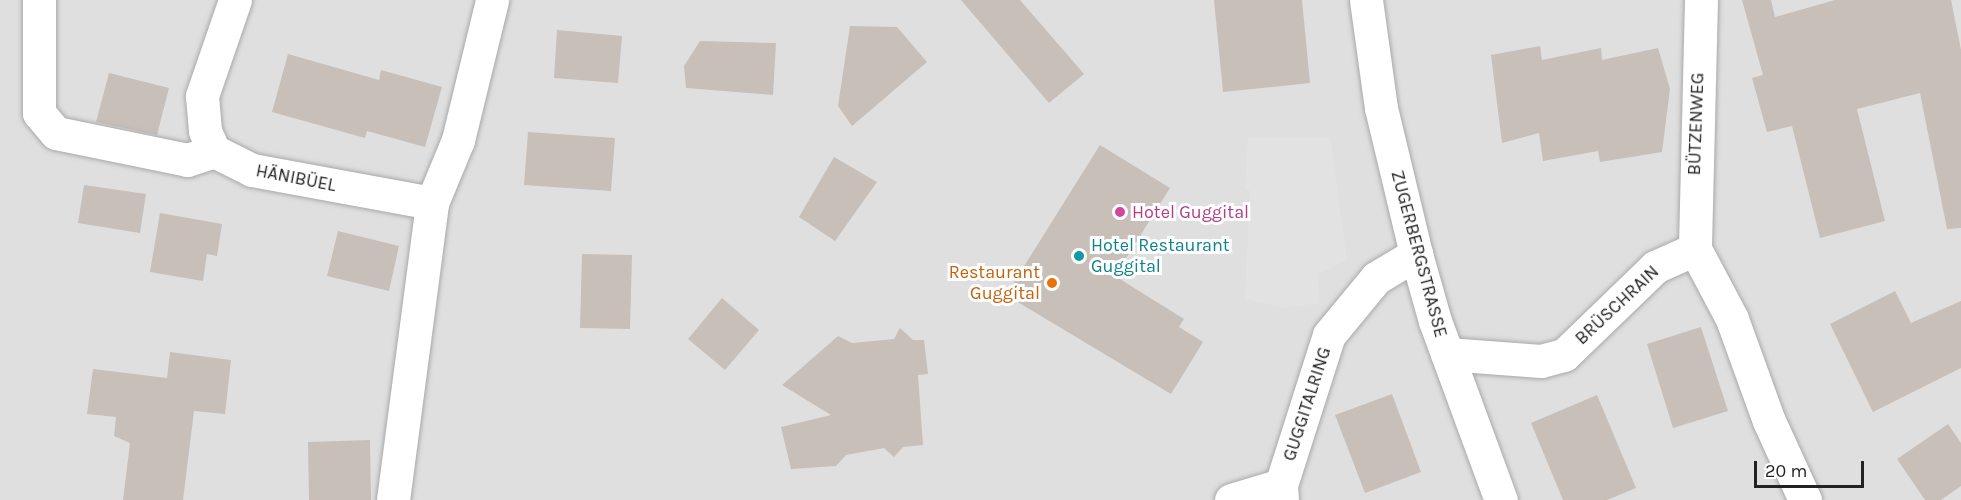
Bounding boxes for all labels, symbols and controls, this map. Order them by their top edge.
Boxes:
street label: BÜTZENWEG [1683,72,1709,176]
street label: HÄNIBÜEL [254,160,338,196]
street label: ZUGERBERGSTRASSE [1386,168,1452,340]
place label: Hotel Guggital [1132,201,1249,223]
marker: Hotel Guggital [1113,205,1127,219]
place label: Hotel Restaurant Guggital [1091,235,1230,278]
marker: Hotel Restaurant Guggital [1072,249,1086,263]
street label: BRÜSCHRAIN [1571,261,1663,349]
place label: Restaurant Guggital [949,262,1040,304]
marker: Restaurant Guggital [1045,276,1059,290]
street label: GUGGITALRING [1278,344,1336,464]
scale bar [1757,449,1866,487]
text: 20 m [1765,460,1807,482]

